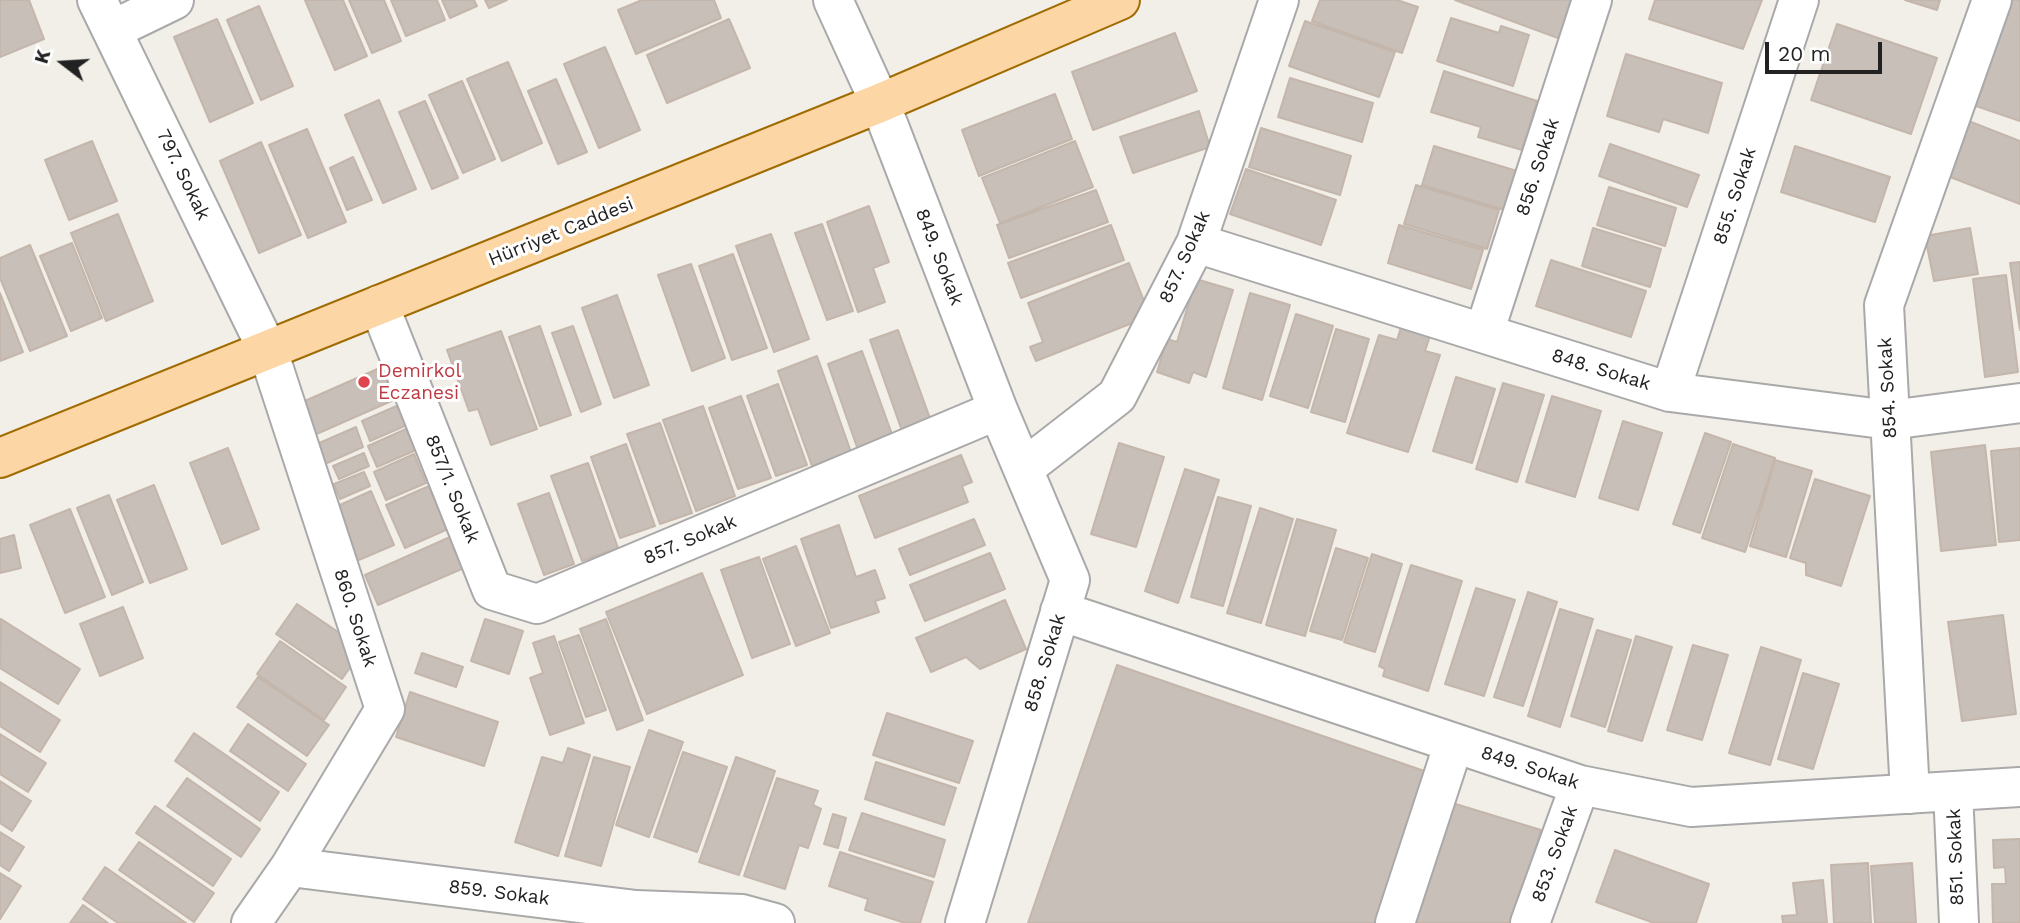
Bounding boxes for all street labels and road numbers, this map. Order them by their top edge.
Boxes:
street label: 856. Sokak [1511,115,1565,219]
street label: 797. Sokak [151,126,215,224]
street label: 855. Sokak [1709,144,1761,248]
street label: Hürriyet Caddesi [485,192,637,272]
street label: 849. Sokak [910,205,968,309]
street label: 857. Sokak [1154,207,1216,307]
street label: 854. Sokak [1874,337,1902,439]
street label: 848. Sokak [1549,344,1653,396]
street label: 857/1. Sokak [420,431,484,547]
street label: 857. Sokak [640,510,740,570]
street label: 860. Sokak [328,566,382,670]
street label: 858. Sokak [1019,611,1071,715]
street label: 849. Sokak [1478,741,1582,795]
street label: 853. Sokak [1527,803,1583,905]
street label: 851. Sokak [1943,808,1969,906]
street label: 859. Sokak [447,876,551,910]

